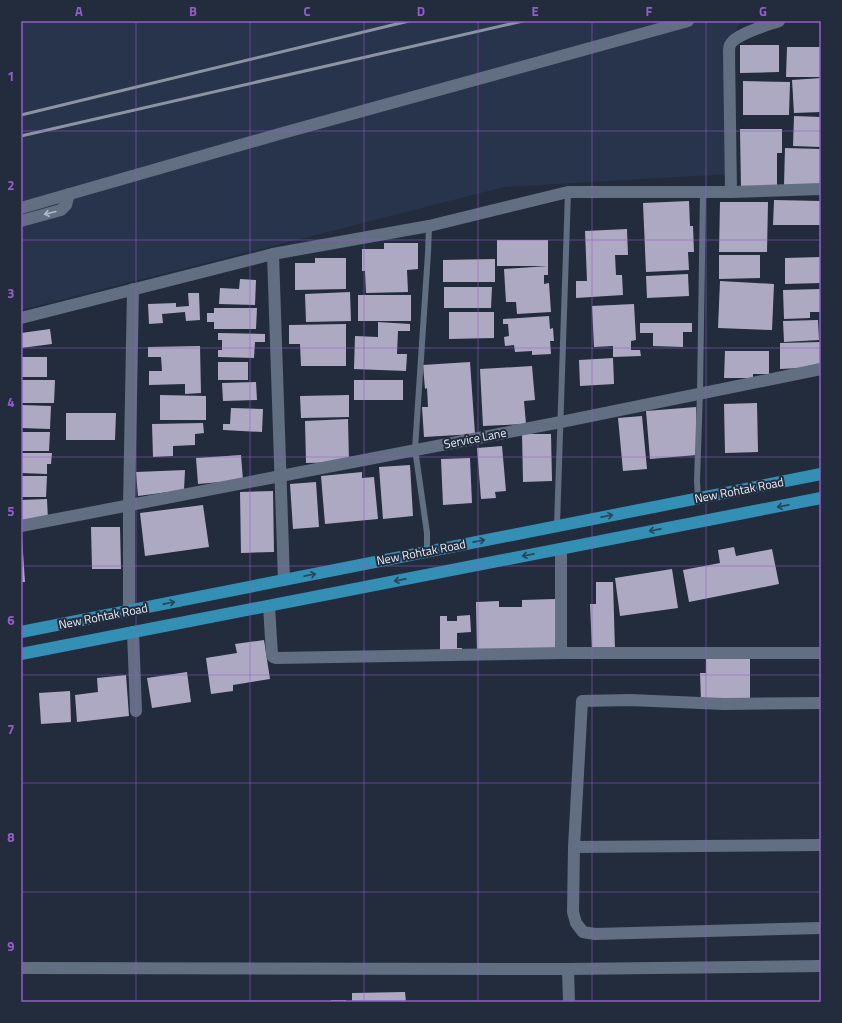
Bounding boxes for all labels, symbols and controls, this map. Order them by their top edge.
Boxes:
text: A [75,1,83,21]
text: B [189,1,197,21]
text: C [303,1,311,21]
text: D [417,1,425,21]
text: E [531,1,539,21]
text: F [646,1,653,21]
text: G [759,1,767,21]
text: 1 [7,66,15,86]
text: 2 [7,175,15,195]
one-way arrow [44,210,57,218]
text: 3 [7,283,15,303]
text: 4 [7,392,15,412]
street label: Service Lane [442,423,508,453]
street label: New Rohtak Road [693,472,785,508]
text: 5 [7,501,15,521]
one-way arrow [777,502,790,510]
one-way arrow [600,512,613,520]
one-way arrow [649,527,662,535]
street label: New Rohtak Road [375,534,467,570]
one-way arrow [472,537,485,545]
one-way arrow [521,552,534,560]
one-way arrow [303,570,316,578]
one-way arrow [394,576,407,584]
street label: New Rohtak Road [57,598,149,634]
one-way arrow [162,598,175,606]
text: 6 [7,610,15,630]
text: 7 [7,719,15,739]
text: 8 [7,827,15,847]
text: 9 [7,936,15,956]

